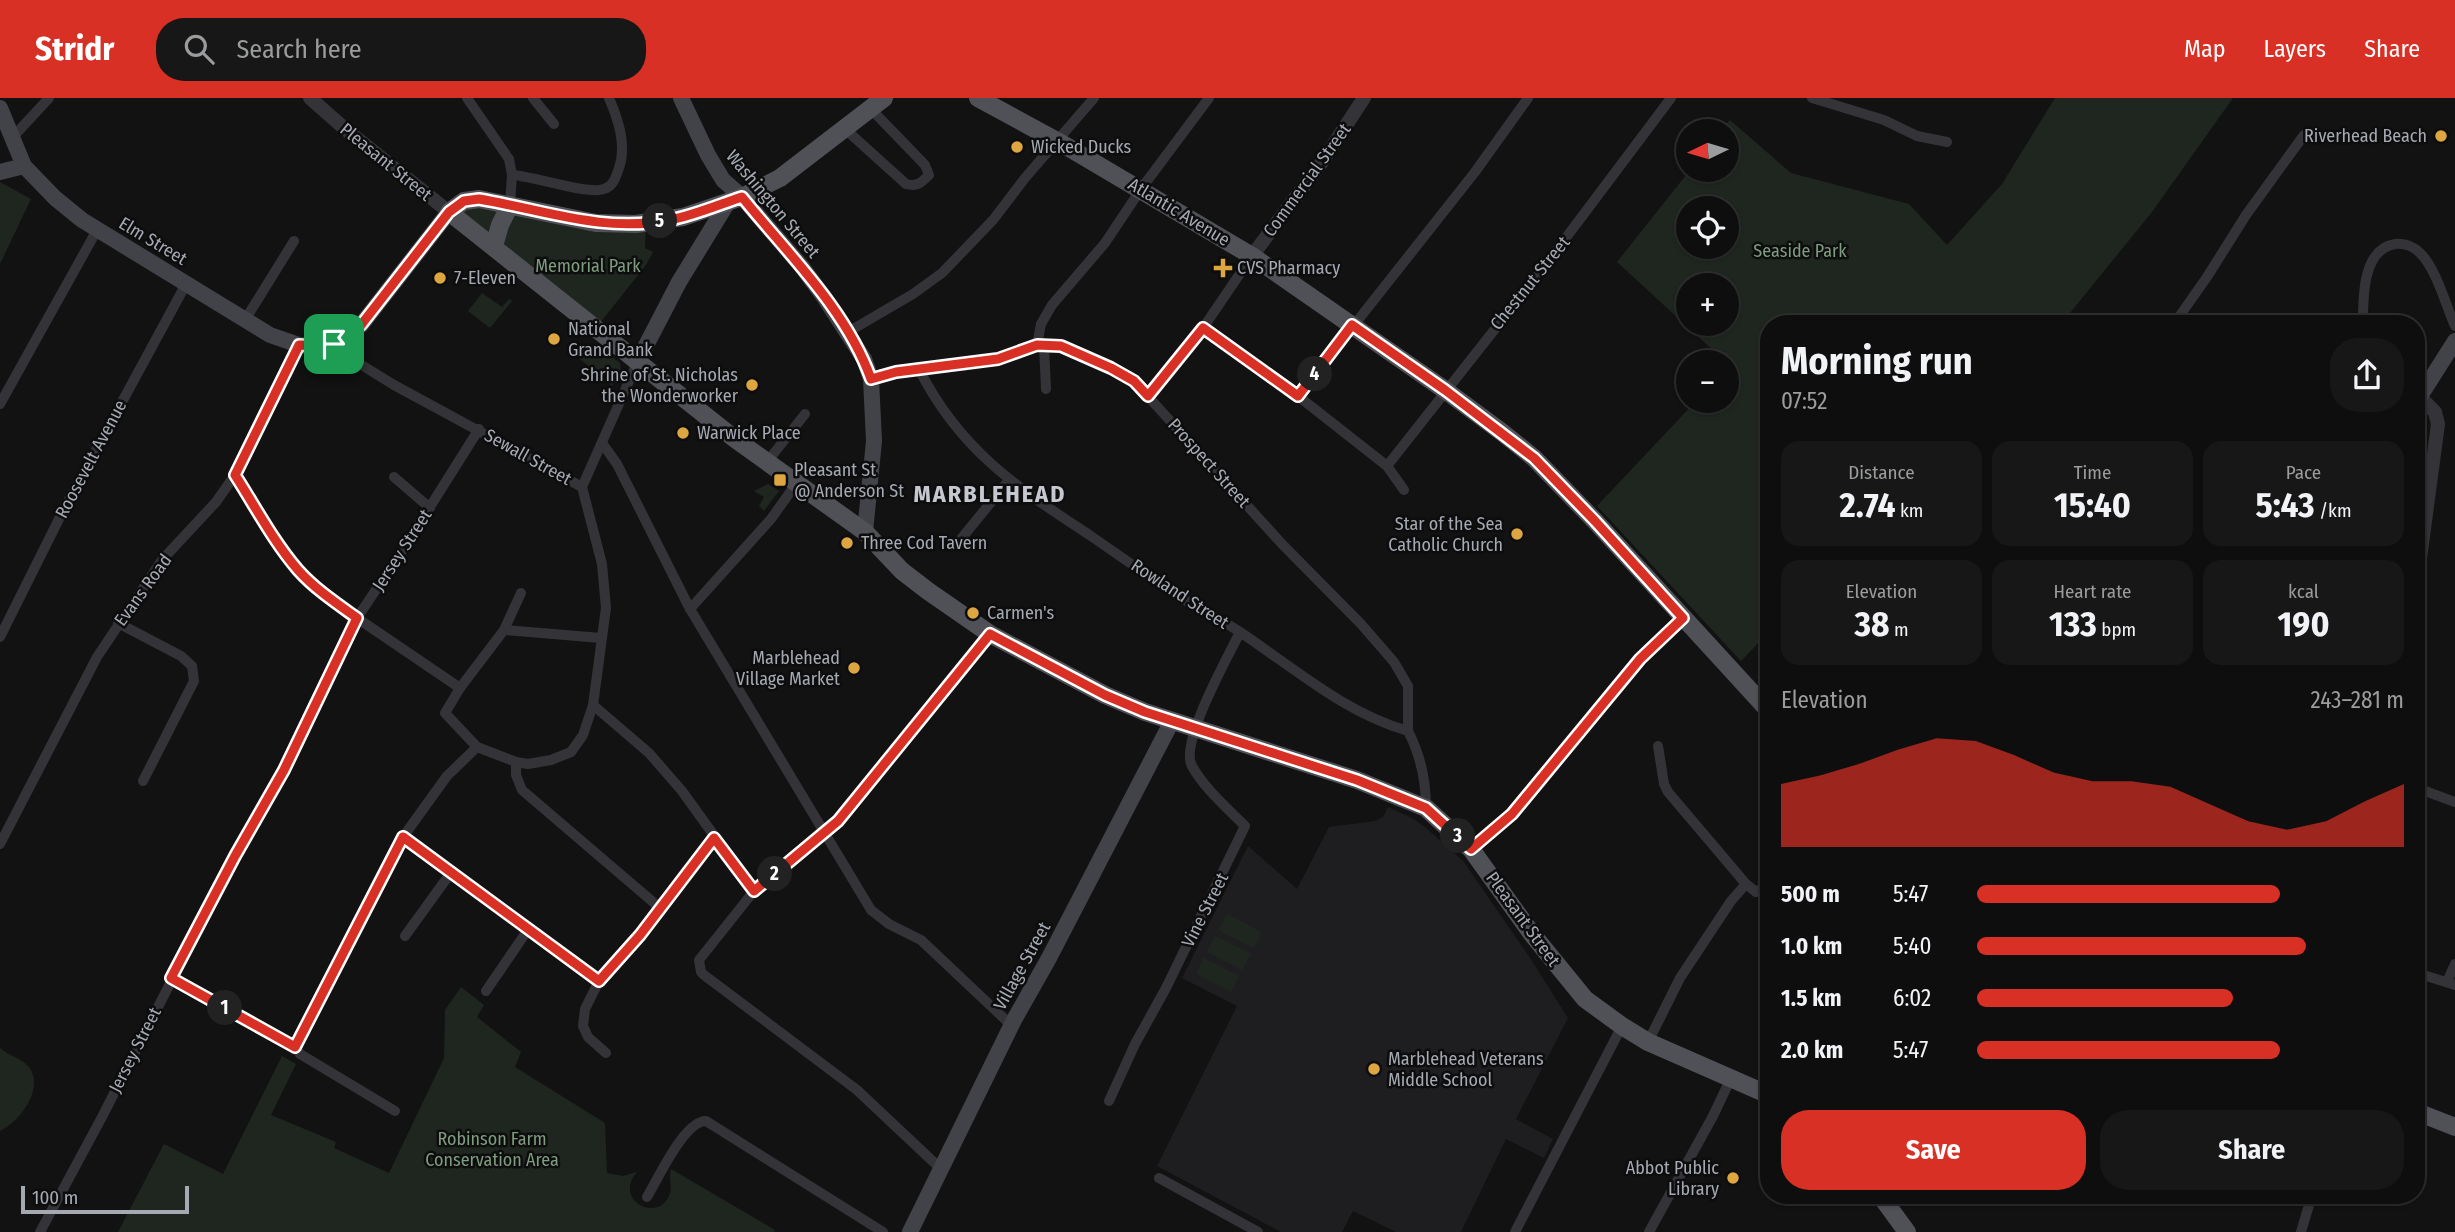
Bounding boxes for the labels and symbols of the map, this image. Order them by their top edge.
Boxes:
street label: Pleasant Street [336,118,436,206]
street label: Commercial Street [1259,119,1356,241]
north arrow [1676,119,1740,182]
place label: Riverhead Beach [2304,125,2427,147]
marker: Riverhead Beach [2433,128,2449,144]
place label: Wicked Ducks [1031,136,1132,158]
marker: Wicked Ducks [1009,139,1025,155]
street label: Washington Street [721,145,825,263]
street label: Atlantic Avenue [1124,173,1234,251]
pin: 5 [642,204,678,238]
street label: Elm Street [115,212,191,270]
street label: Chestnut Street [1486,232,1575,334]
park label: Seaside Park [1753,240,1847,262]
park label: Memorial Park [535,255,641,277]
place label: CVS Pharmacy [1237,257,1340,279]
marker: CVS Pharmacy [1215,260,1231,276]
place label: 7-Eleven [454,267,516,289]
marker: 7-Eleven [432,270,448,286]
pin [304,314,364,374]
place label: National Grand Bank [568,318,653,361]
marker: National Grand Bank [546,331,562,347]
pin: 4 [1298,356,1332,392]
place label: Shrine of St. Nicholas the Wonderworker [581,364,739,407]
marker: Shrine of St. Nicholas the Wonderworker [744,377,760,393]
street label: Roosevelt Avenue [51,396,131,522]
street label: Prospect Street [1163,414,1255,512]
place label: Warwick Place [697,422,801,444]
street label: Sewall Street [481,424,575,490]
marker: Warwick Place [675,425,691,441]
place label: Pleasant St @ Anderson St [794,459,904,502]
marker: Pleasant St @ Anderson St [772,472,788,488]
district label: MARBLEHEAD [914,480,1066,508]
street label: Jersey Street [367,505,437,595]
place label: Star of the Sea Catholic Church [1388,513,1503,556]
marker: Star of the Sea Catholic Church [1509,526,1525,542]
place label: Three Cod Tavern [861,532,987,554]
marker: Three Cod Tavern [839,535,855,551]
street label: Evans Road [110,550,176,630]
street label: Rowland Street [1127,554,1233,634]
place label: Carmen's [987,602,1055,624]
marker: Carmen's [965,605,981,621]
place label: Marblehead Village Market [736,647,840,690]
marker: Marblehead Village Market [846,660,862,676]
pin: 3 [1440,818,1476,854]
pin: 2 [758,856,792,892]
street label: Pleasant Street [1481,867,1565,971]
street label: Vine Street [1177,869,1233,951]
street label: Village Street [989,918,1055,1014]
pin: 1 [208,990,243,1026]
street label: Jersey Street [104,1004,166,1096]
place label: Marblehead Veterans Middle School [1388,1048,1544,1091]
marker: Marblehead Veterans Middle School [1366,1061,1382,1077]
park label: Robinson Farm Conservation Area [425,1128,559,1171]
place label: Abbot Public Library [1626,1157,1719,1200]
marker: Abbot Public Library [1725,1170,1741,1186]
scale bar [21,1183,189,1215]

